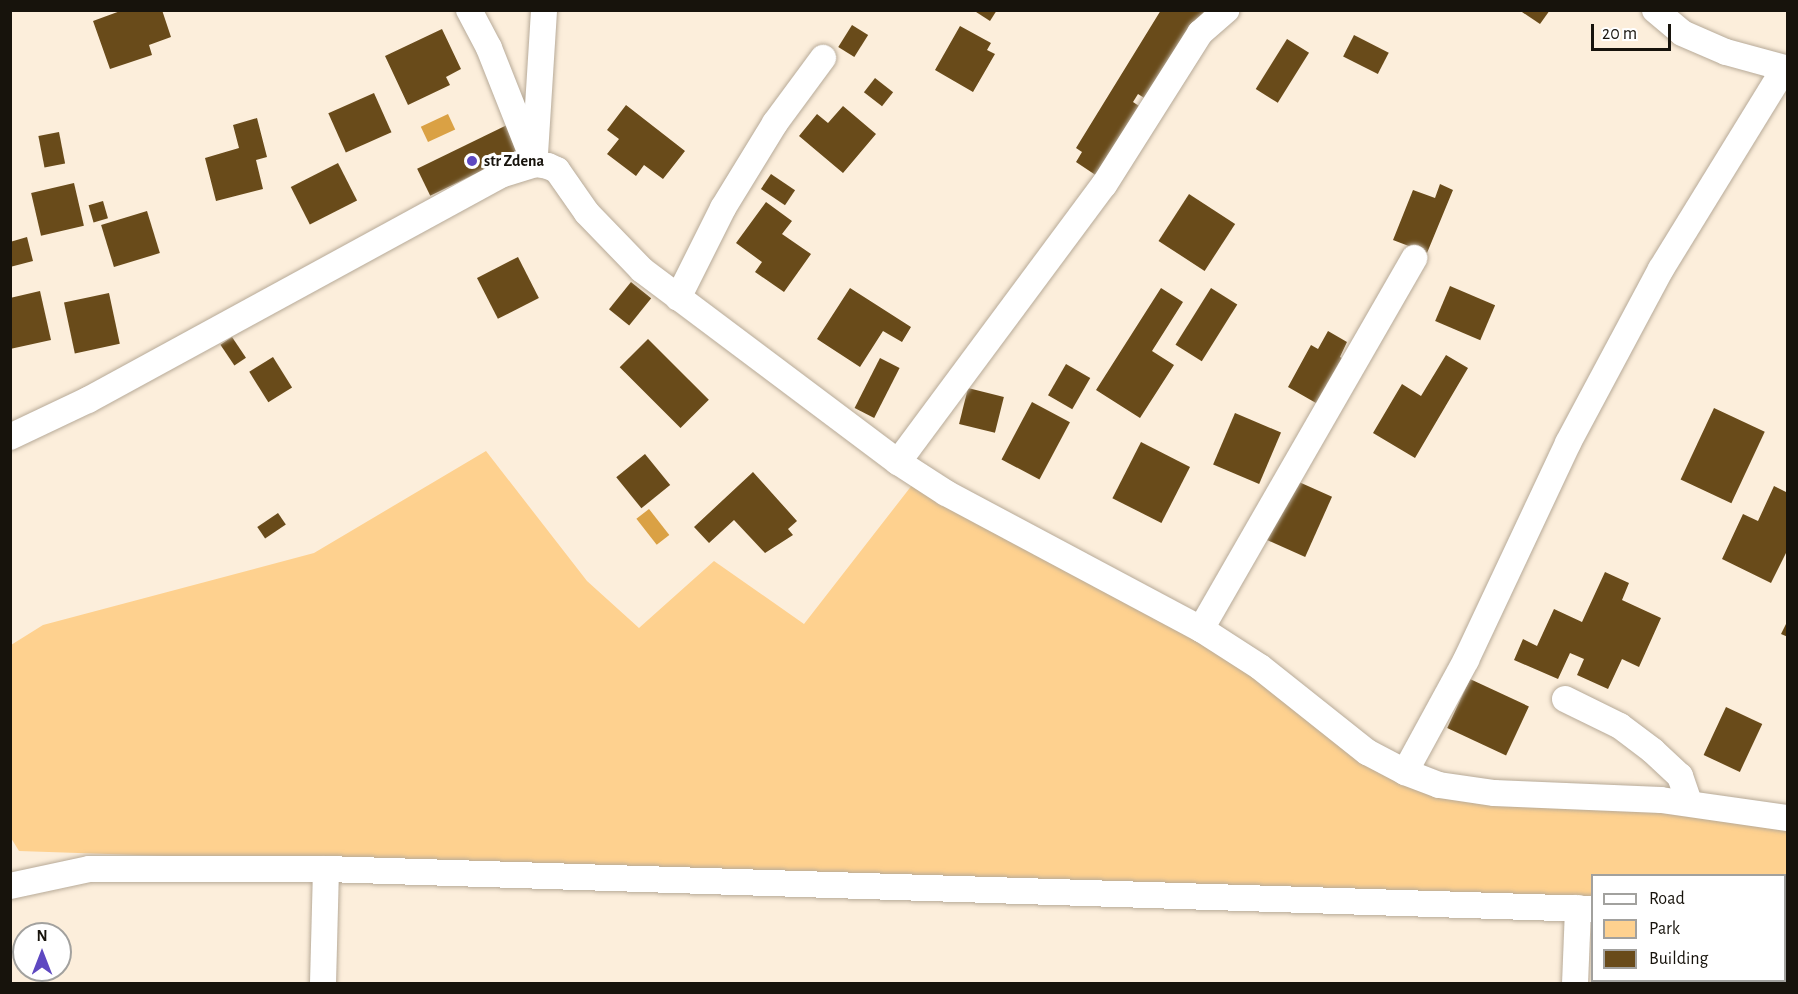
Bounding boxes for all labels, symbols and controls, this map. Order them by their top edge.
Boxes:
scale bar [1594,12,1674,50]
text: 20 m [1602,25,1637,43]
place label: str Zdena [484,151,544,171]
marker: str Zdena [465,154,479,168]
legend [1591,874,1786,982]
text: Road [1649,890,1685,908]
text: Park [1649,920,1680,938]
north arrow [12,922,72,982]
text: N [36,928,48,944]
text: Building [1649,950,1708,968]

